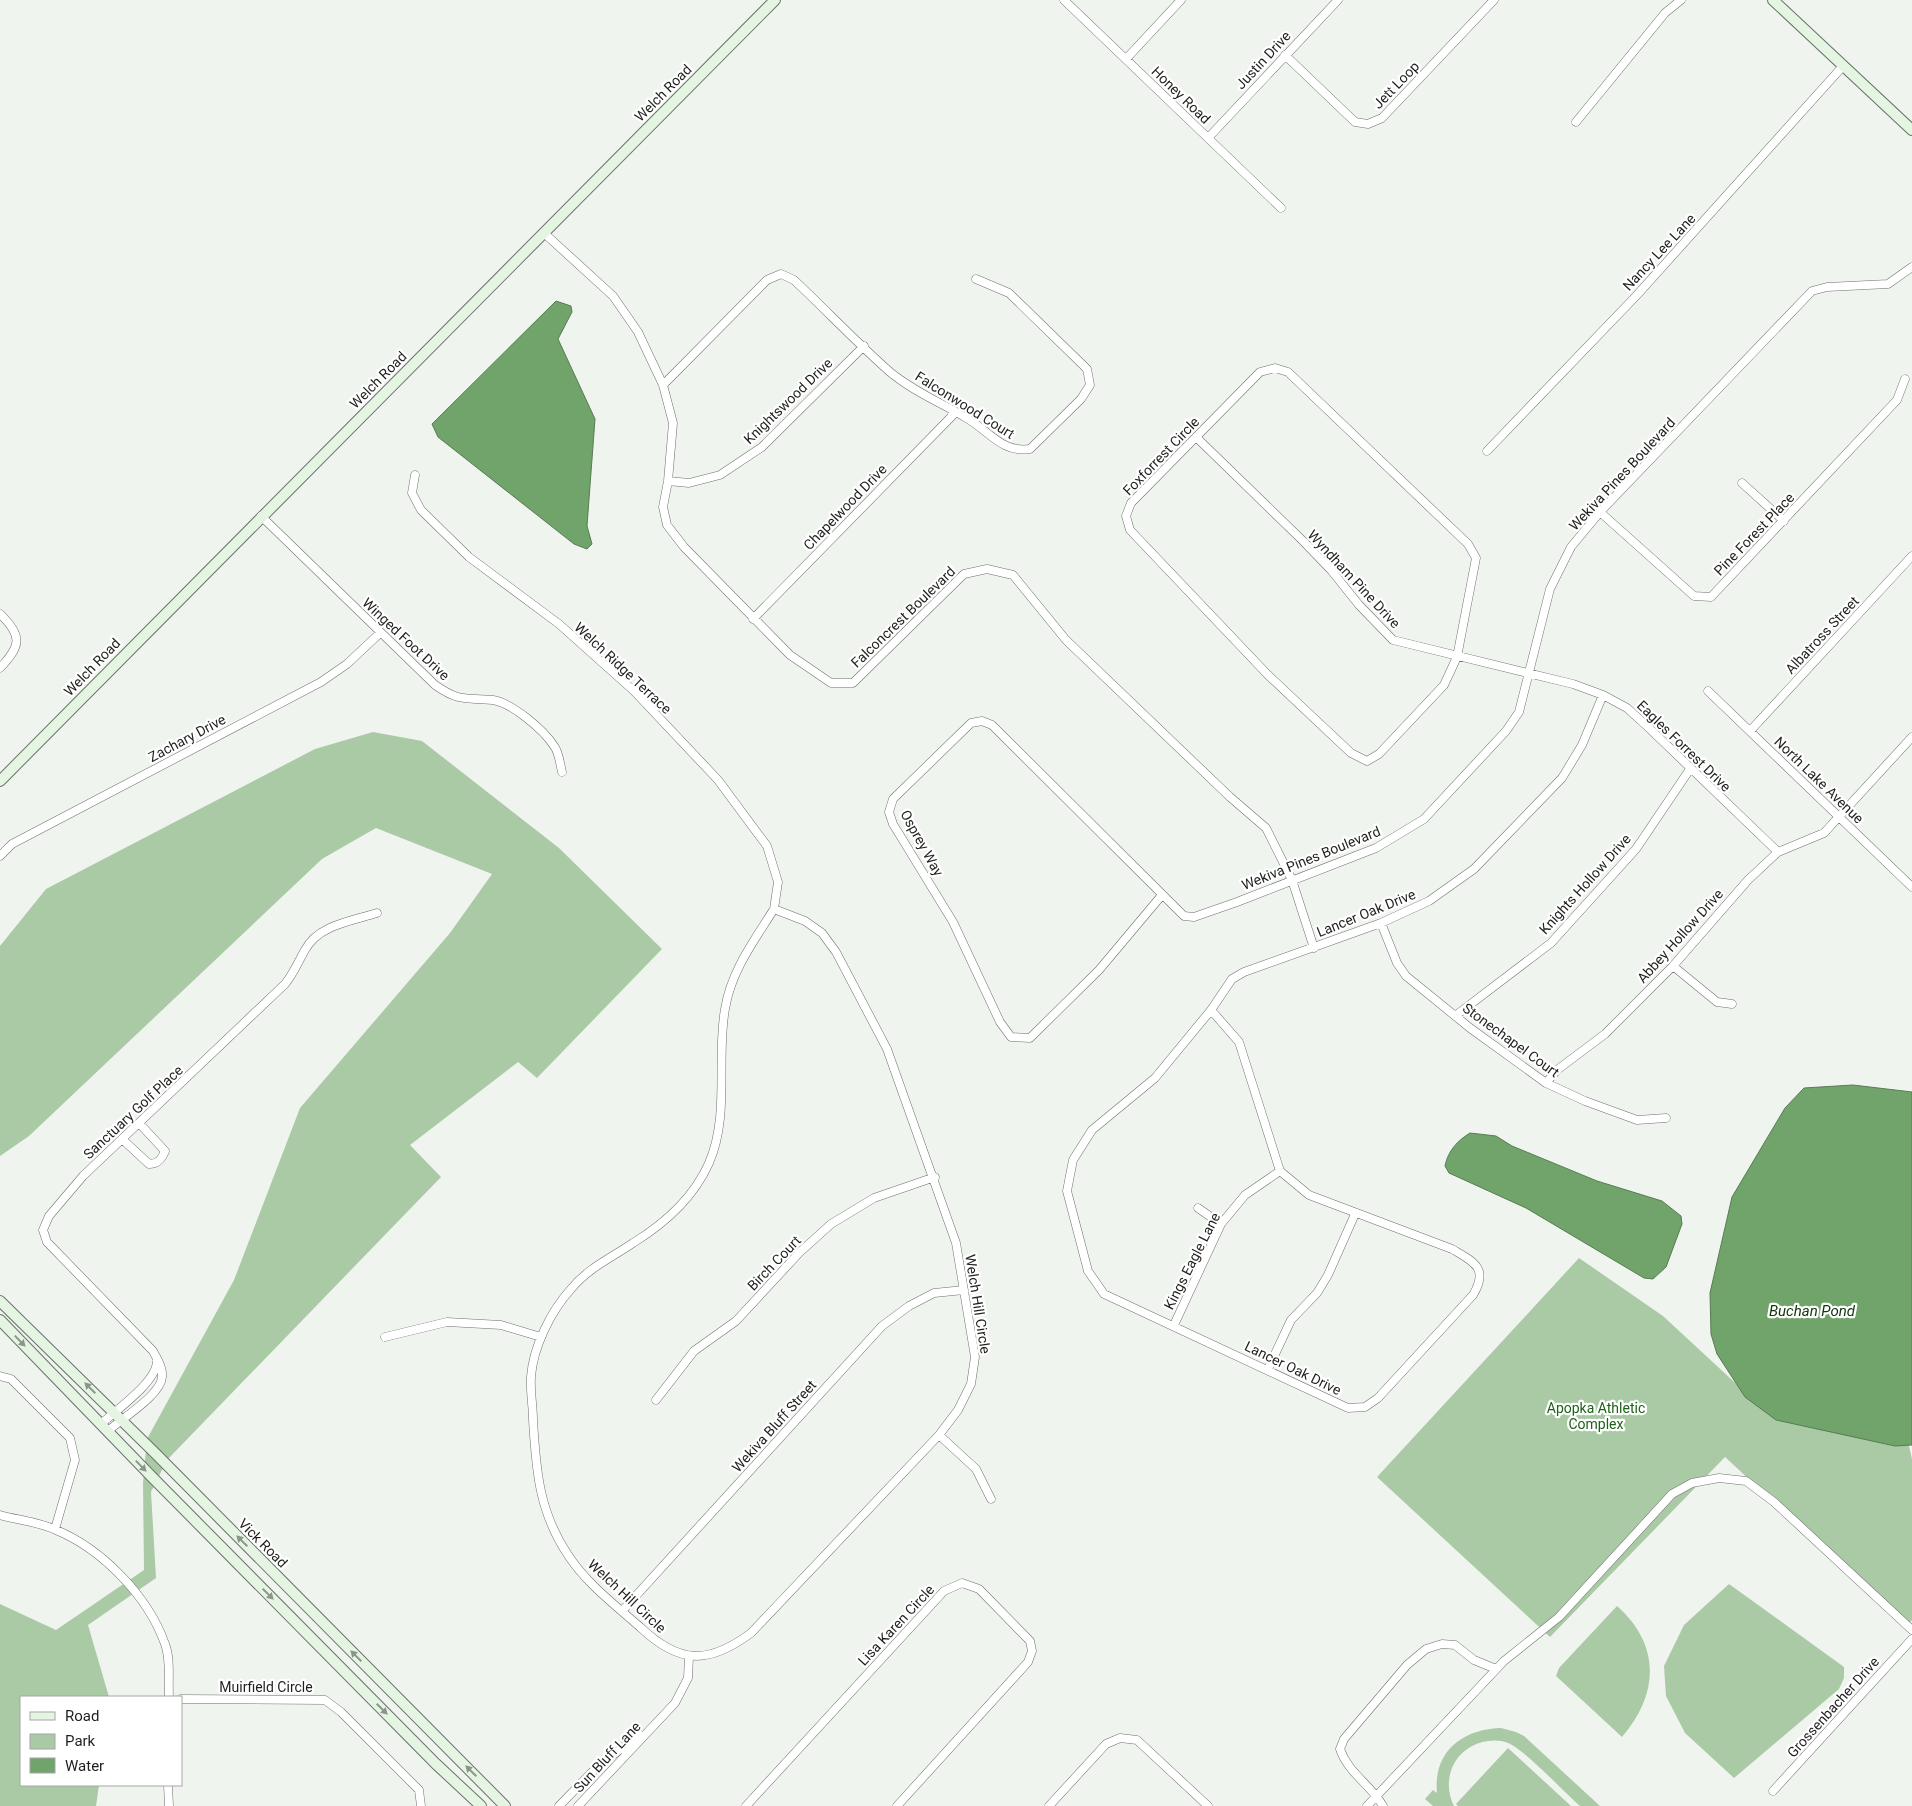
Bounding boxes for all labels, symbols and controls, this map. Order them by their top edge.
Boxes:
street label: Justin Drive [1232,28,1294,92]
street label: Jett Loop [1370,58,1422,112]
street label: Welch Road [631,61,695,125]
street label: Honey Road [1148,63,1214,127]
street label: Nancy Lee Lane [1619,210,1699,294]
street label: Welch Road [346,348,410,412]
street label: Knightswood Drive [741,355,835,447]
street label: Falconwood Court [912,368,1018,442]
street label: Foxforrest Circle [1120,414,1202,498]
street label: Wekiva Pines Boulevard [1566,414,1678,534]
street label: Chapelwood Drive [800,461,890,553]
street label: Pine Forest Place [1711,489,1797,579]
street label: Wyndham Pine Drive [1304,527,1404,631]
street label: Falconcrest Boulevard [848,563,958,671]
street label: Albatross Street [1782,593,1862,677]
street label: Winged Foot Drive [359,595,453,683]
street label: Welch Ridge Terrace [571,619,675,717]
street label: Welch Road [61,635,123,699]
street label: Eagles Forrest Drive [1634,697,1734,795]
street label: Zachary Drive [146,711,228,765]
street label: North Lake Avenue [1771,733,1867,827]
street label: Osprey Way [897,807,947,879]
street label: Wekiva Pines Boulevard [1239,823,1383,893]
street label: Knights Hollow Drive [1536,831,1634,937]
street label: Lancer Oak Drive [1314,886,1418,940]
street label: Abbey Hollow Drive [1634,886,1726,986]
street label: Stonechapel Court [1460,1000,1563,1081]
street label: Sanctuary Golf Place [80,1062,186,1162]
street label: Kings Eagle Lane [1161,1210,1223,1312]
street label: Birch Court [744,1232,804,1294]
street label: Welch Hill Circle [962,1253,994,1355]
water label: Buchan Pond [1769,1302,1856,1320]
one-way arrow [14,1335,26,1347]
street label: Lancer Oak Drive [1242,1338,1344,1398]
street label: Wekiva Bluff Street [729,1377,820,1475]
one-way arrow [84,1383,96,1395]
park label: Apopka Athletic Complex [1547,1400,1645,1432]
one-way arrow [135,1460,147,1472]
street label: Vick Road [235,1515,291,1571]
one-way arrow [236,1535,248,1547]
street label: Welch Hill Circle [585,1556,669,1636]
street label: Lisa Karen Circle [855,1581,937,1669]
one-way arrow [262,1588,274,1600]
one-way arrow [351,1650,363,1662]
street label: Grossenbacher Drive [1784,1654,1882,1760]
street label: Muirfield Circle [219,1679,313,1695]
legend [20,1696,182,1786]
one-way arrow [376,1703,388,1715]
text: Road [65,1707,99,1725]
street label: Sun Bluff Lane [570,1718,644,1796]
text: Park [65,1732,96,1750]
text: Water [65,1757,104,1775]
one-way arrow [465,1766,477,1778]

